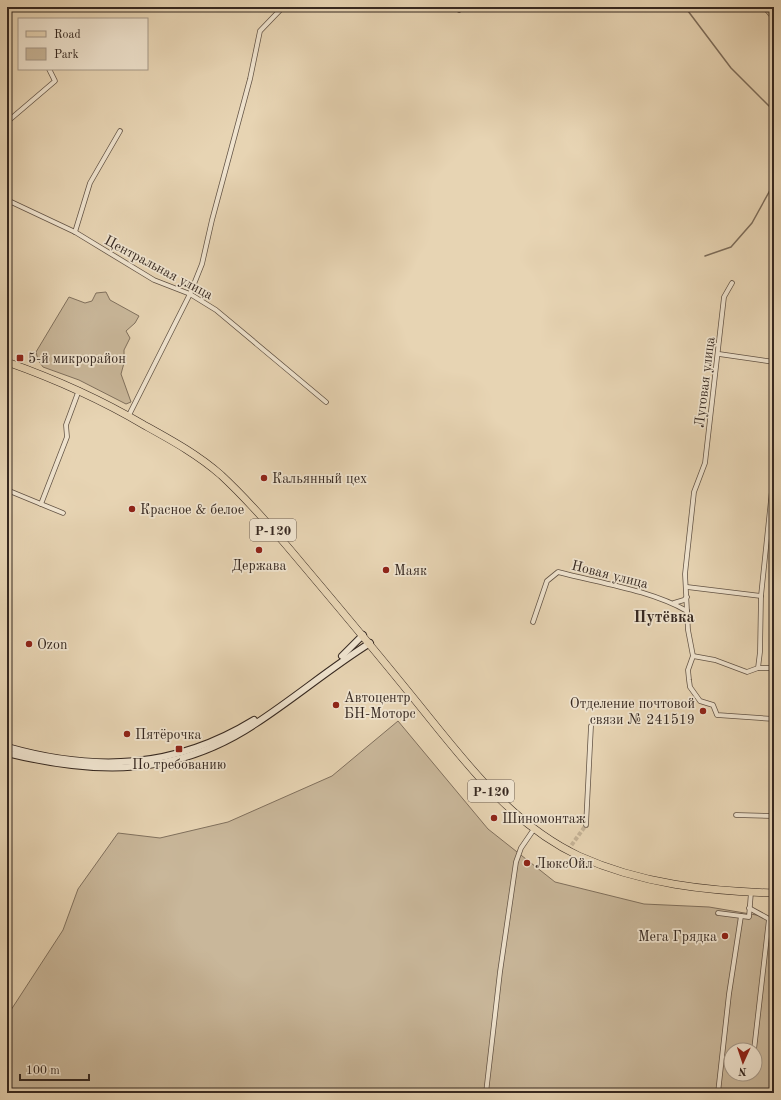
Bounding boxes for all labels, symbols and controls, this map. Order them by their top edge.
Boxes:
legend [18,18,148,70]
text: Road [54,29,81,41]
text: Park [54,49,79,61]
street label: Центральная улица [102,233,215,302]
street label: Луговая улица [692,336,718,428]
place label: 5-й микрорайон [28,352,126,366]
marker: 5-й микрорайон [15,353,25,363]
place label: Кальянный цех [272,472,367,486]
marker: Кальянный цех [259,473,269,483]
place label: Красное & белое [140,503,244,517]
marker: Красное & белое [127,504,137,514]
road number: Р-120 [250,519,296,541]
marker: Держава [254,545,264,555]
place label: Держава [232,559,286,573]
street label: Новая улица [570,559,650,591]
place label: Маяк [394,564,427,578]
marker: Маяк [381,565,391,575]
district label: Путёвка [633,610,695,626]
place label: Ozon [37,638,68,652]
marker: Ozon [24,639,34,649]
place label: Автоцентр БН-Моторс [344,691,416,721]
place label: Отделение почтовой связи № 241519 [570,697,695,727]
marker: Автоцентр БН-Моторс [331,700,341,710]
marker: Отделение почтовой связи № 241519 [698,706,708,716]
place label: Пятёрочка [135,728,202,742]
marker: Пятёрочка [122,729,132,739]
marker: По требованию [174,744,184,754]
place label: По требованию [132,758,226,772]
road number: Р-120 [468,780,514,802]
place label: Шиномонтаж [502,812,586,826]
marker: Шиномонтаж [489,813,499,823]
place label: ЛюксОйл [535,857,593,871]
marker: ЛюксОйл [522,858,532,868]
place label: Мега Грядка [638,930,717,944]
marker: Мега Грядка [720,931,730,941]
north arrow [723,1042,763,1082]
scale bar [20,1056,89,1082]
text: 100 m [26,1065,60,1077]
text: N [737,1065,747,1076]

